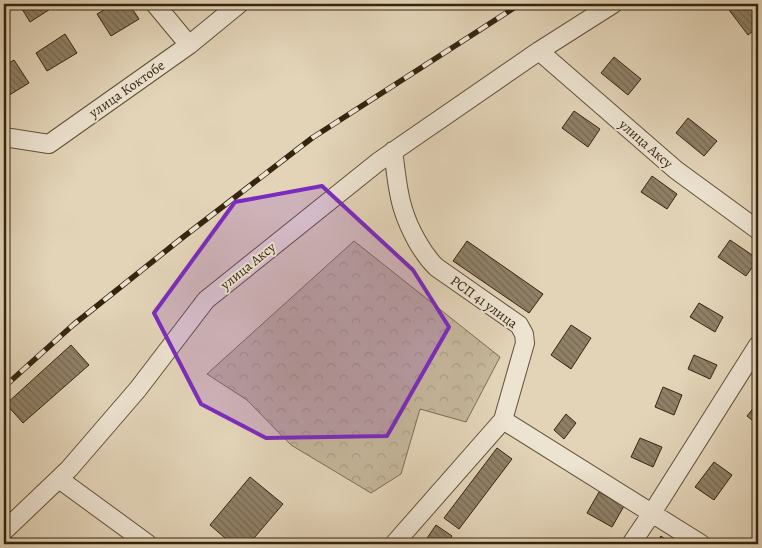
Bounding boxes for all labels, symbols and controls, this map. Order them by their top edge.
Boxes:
street label: улица Коктобе [85,56,169,123]
street label: улица Аксу [614,115,678,173]
street label: улица Аксу [216,238,280,295]
street label: РСП 41 улица [447,271,522,333]

